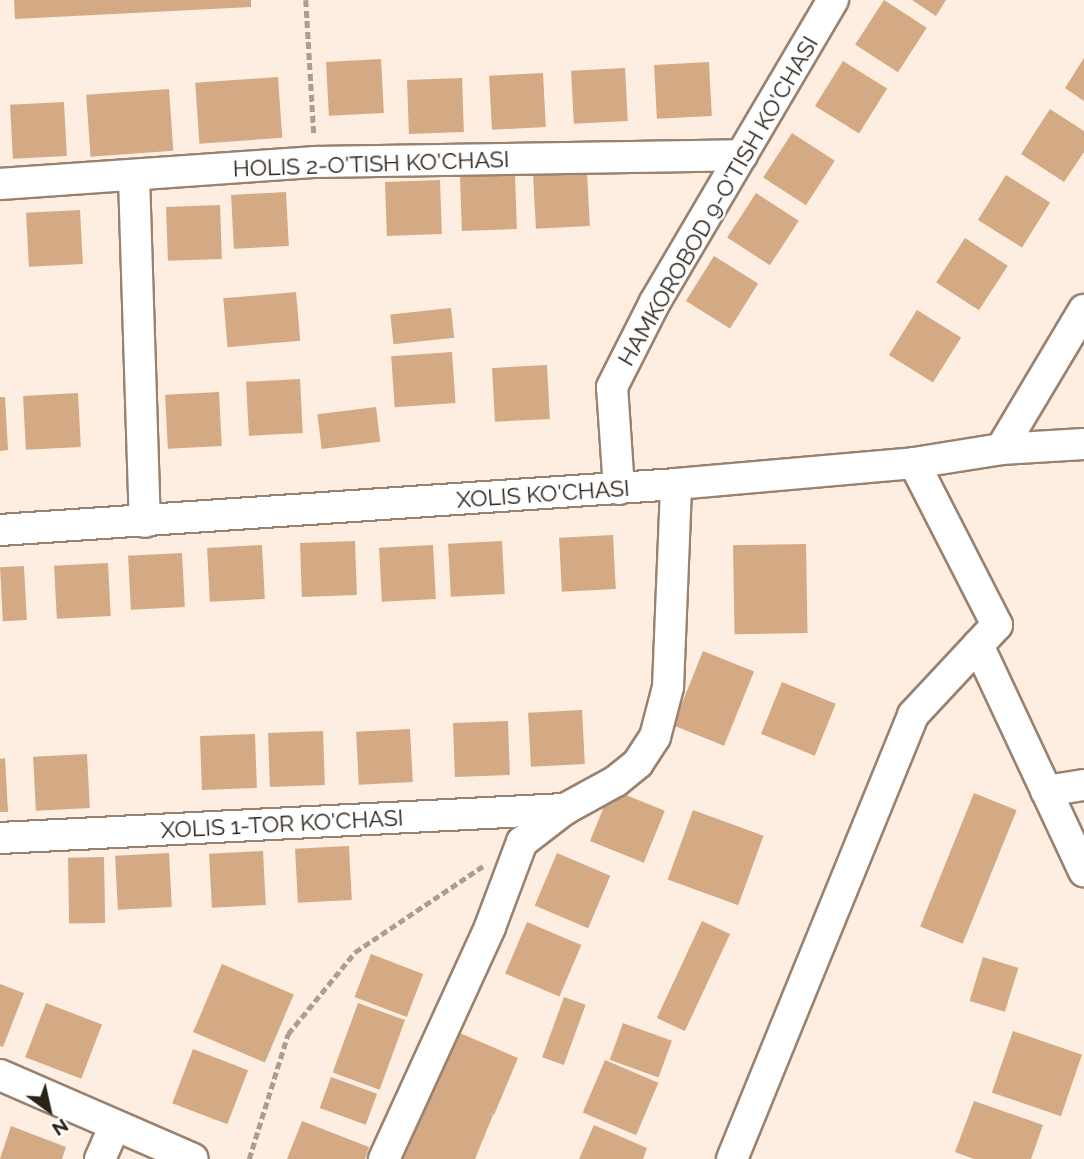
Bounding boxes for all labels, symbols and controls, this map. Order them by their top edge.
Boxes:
street label: HAMKOROBOD 9-O'TISH KO'CHASI [612,31,824,371]
street label: HOLIS 2-O'TISH KO'CHASI [232,145,510,183]
street label: XOLIS KO'CHASI [456,474,630,514]
street label: XOLIS 1-TOR KO'CHASI [160,804,404,844]
north arrow [14,1075,84,1145]
text: N [48,1114,73,1141]

